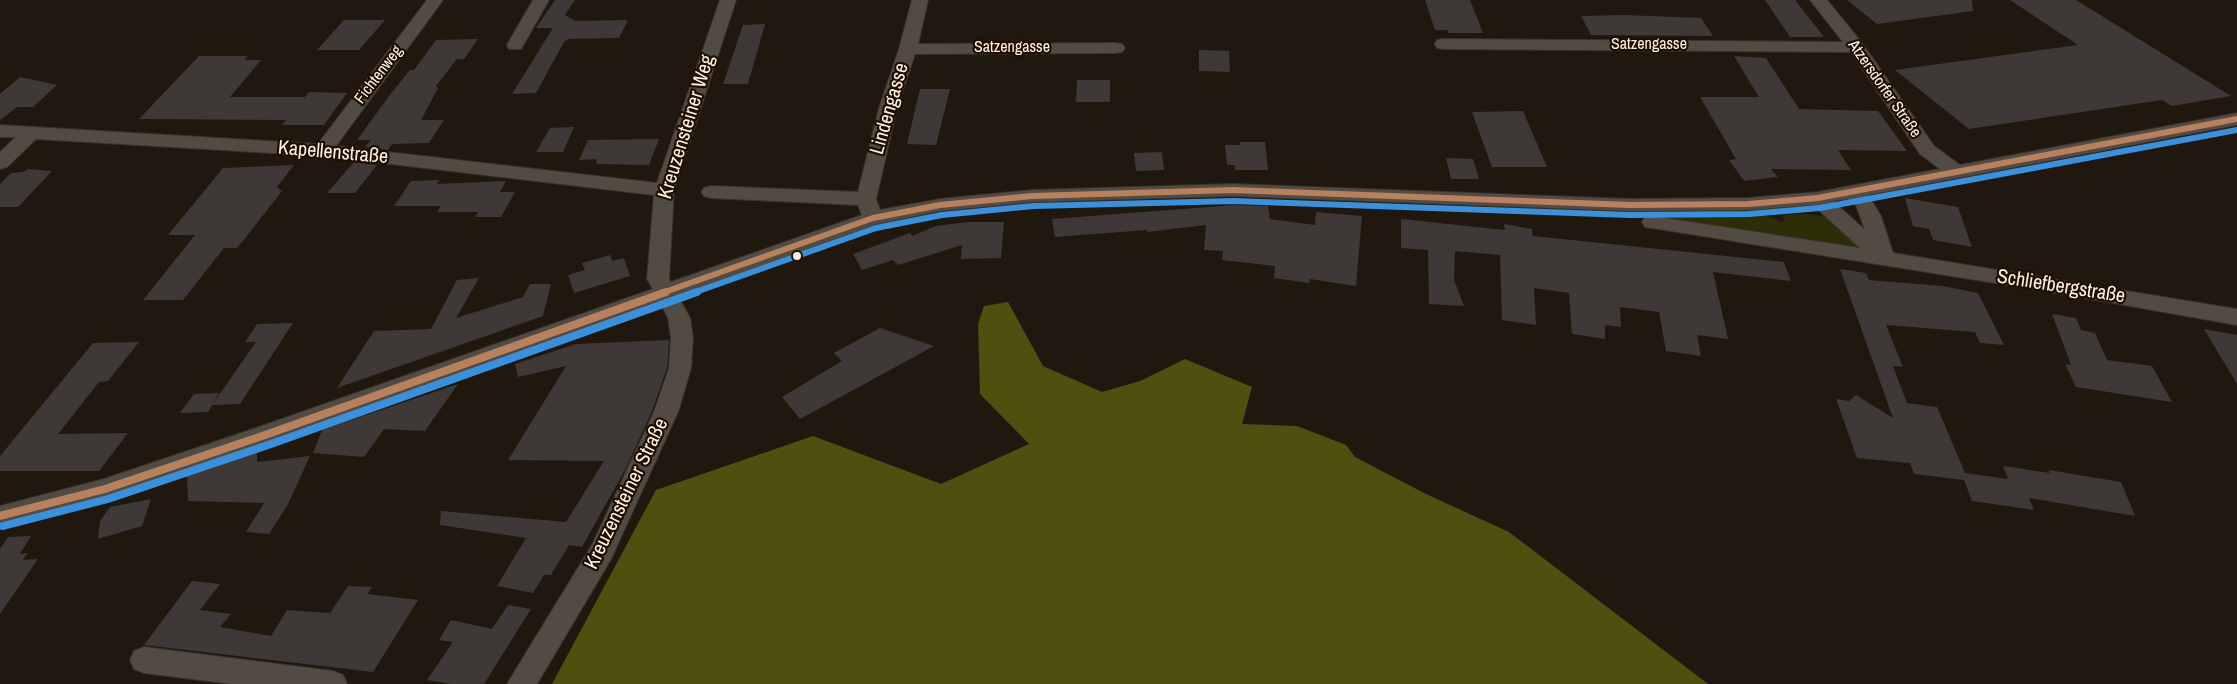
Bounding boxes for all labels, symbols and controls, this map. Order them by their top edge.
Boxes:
street label: Satzengasse [1611,35,1687,55]
street label: Atzersdorfer Straße [1843,37,1925,141]
street label: Satzengasse [974,38,1050,58]
street label: Fichtenweg [351,42,407,108]
street label: Kreuzensteiner Weg [654,52,720,202]
street label: Lindengasse [866,61,914,157]
street label: Kapellenstraße [277,136,389,170]
unlabelled marker [791,250,803,262]
street label: Schliefbergstraße [1995,265,2127,309]
street label: Kreuzensteiner Straße [580,415,674,573]

